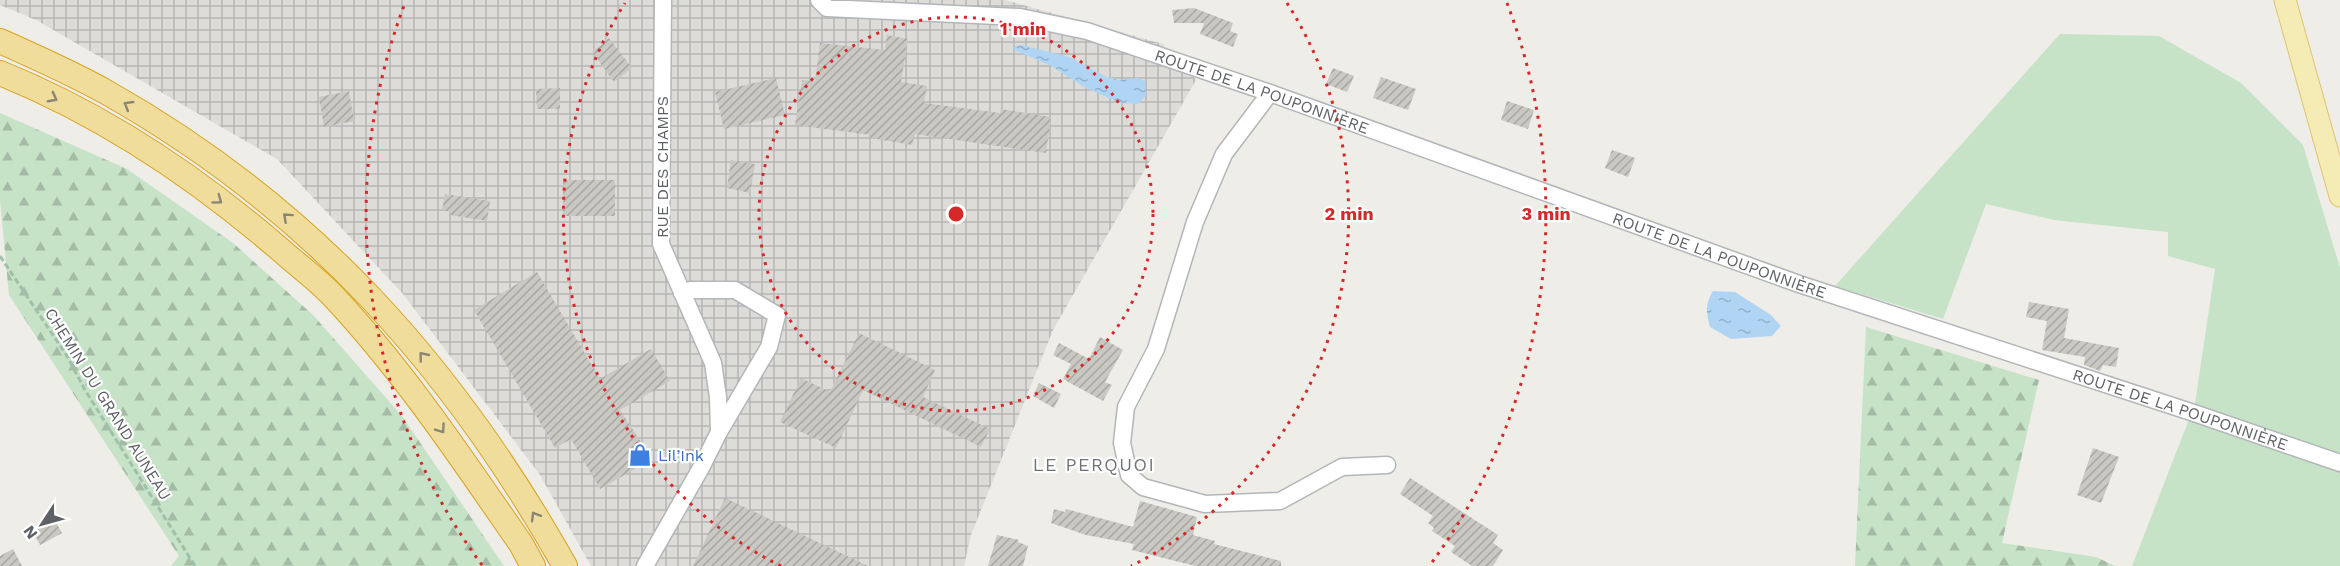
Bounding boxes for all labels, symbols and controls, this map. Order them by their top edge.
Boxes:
text: 1 min [1000,18,1046,39]
street label: ROUTE DE LA POUPONNIÈRE [1152,45,1372,137]
one-way arrow [47,90,58,102]
street label: RUE DES CHAMPS [653,96,672,238]
one-way arrow [124,101,134,113]
one-way arrow [212,193,223,204]
text: 2 min [1324,203,1374,224]
text: 3 min [1521,203,1571,224]
centre of rings [946,204,966,224]
street label: ROUTE DE LA POUPONNIÈRE [1610,208,1829,302]
one-way arrow [283,213,294,224]
street label: CHEMIN DU GRAND AUNEAU [41,305,175,503]
one-way arrow [420,352,431,363]
street label: ROUTE DE LA POUPONNIÈRE [2070,365,2290,454]
one-way arrow [434,422,445,433]
shop icon: Lil’Ink [627,442,653,468]
place label: Lil’Ink [658,446,704,465]
district label: LE PERQUOI [1033,454,1155,475]
north arrow [12,494,72,554]
one-way arrow [531,512,543,522]
text: N [19,522,41,543]

